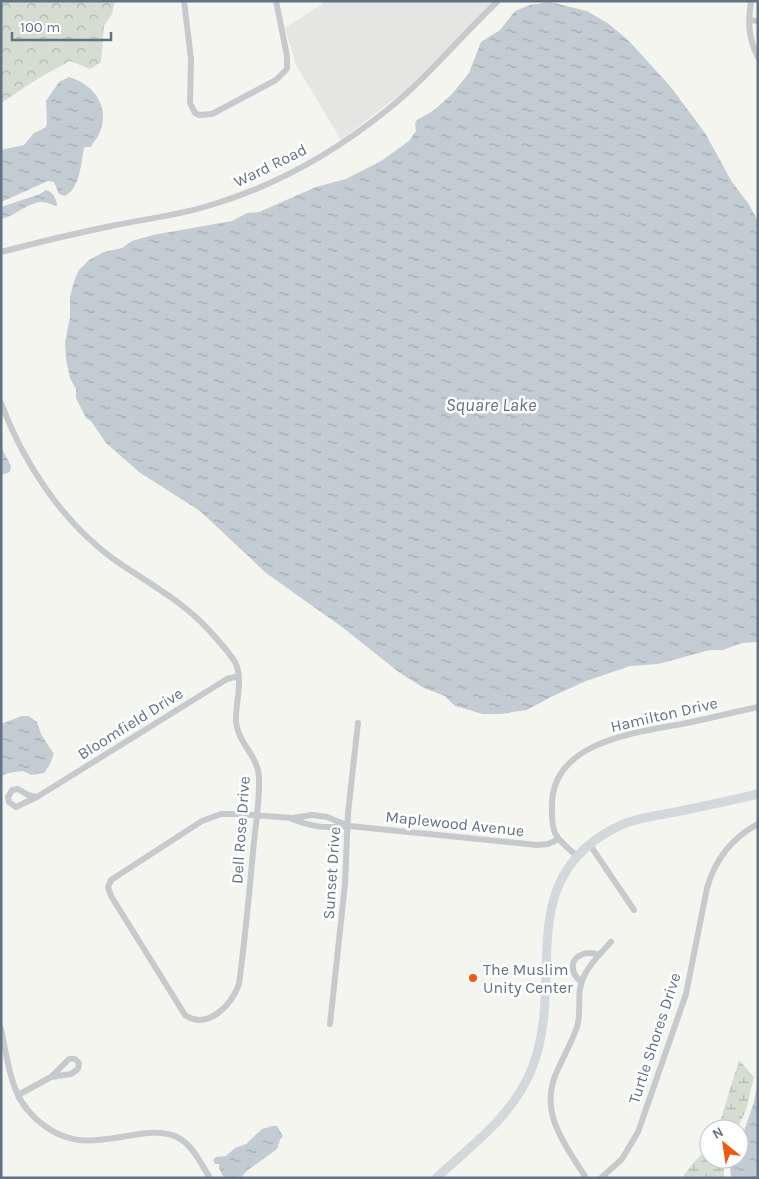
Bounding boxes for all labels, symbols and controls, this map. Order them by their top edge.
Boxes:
scale bar [12,10,111,42]
text: 100 m [20,18,60,36]
street label: Ward Road [231,140,310,191]
water label: Square Lake [446,394,536,416]
street label: Bloomfield Drive [74,683,186,763]
street label: Hamilton Drive [609,693,720,736]
street label: Dell Rose Drive [227,776,254,885]
street label: Maplewood Avenue [385,807,525,840]
street label: Sunset Drive [319,826,344,920]
place label: The Muslim Unity Center [483,960,573,997]
street label: Turtle Shores Drive [624,970,685,1106]
marker: The Muslim Unity Center [467,972,479,984]
north arrow [699,1119,749,1169]
text: N [709,1123,726,1143]

